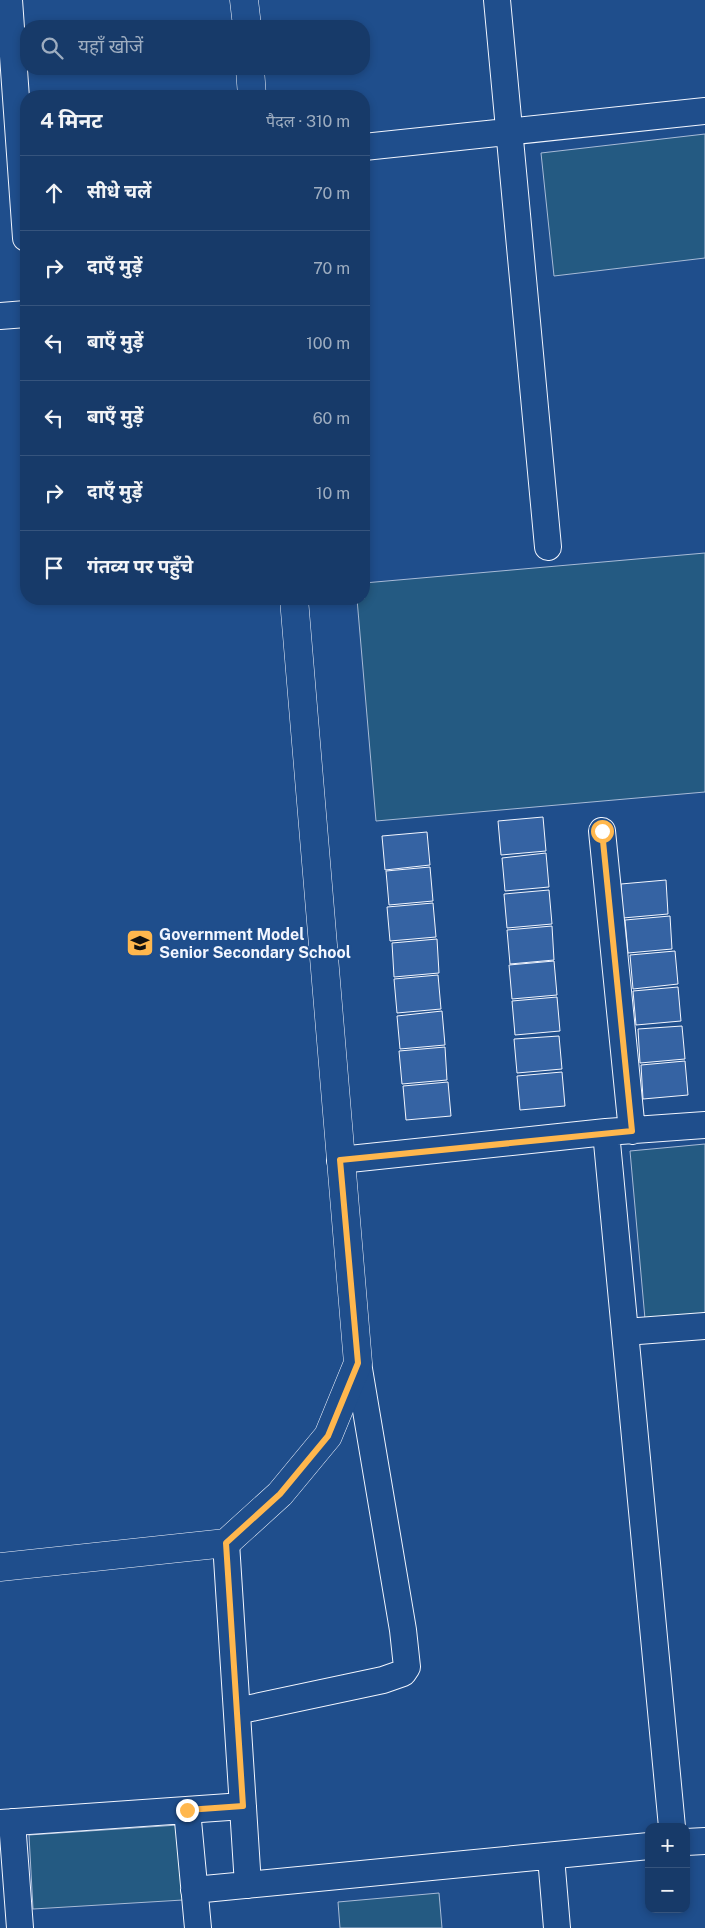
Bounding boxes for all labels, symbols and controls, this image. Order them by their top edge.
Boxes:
search box [20,20,370,75]
icon: search [38,34,66,62]
text: यहाँ खोजें [78,35,143,57]
text: 4 मिनट [40,108,103,133]
text: पैदल · 310 m [266,112,350,131]
icon: ahead [40,179,68,207]
text: सीधे चलें [87,180,151,202]
text: 70 m [313,184,350,203]
icon: right [40,254,68,282]
text: दाएँ मुड़ें [87,255,142,277]
text: 70 m [313,259,350,278]
icon: left [40,329,68,357]
text: बाएँ मुड़ें [87,330,143,352]
text: 100 m [306,334,350,353]
icon: left [40,404,68,432]
text: बाएँ मुड़ें [87,405,143,427]
text: 60 m [313,409,350,428]
icon: right [40,479,68,507]
text: दाएँ मुड़ें [87,480,142,502]
text: 10 m [316,484,350,503]
icon: arrive [40,554,68,582]
text: गंतव्य पर पहुँचे [87,555,193,577]
route start [591,820,614,843]
place label: Government Model Senior Secondary School [159,925,351,962]
school or university icon: Government Model Senior Secondary School [125,928,155,958]
route end [176,1799,199,1822]
map controls [645,1823,690,1913]
button: + [645,1823,690,1868]
button: − [645,1868,690,1913]

